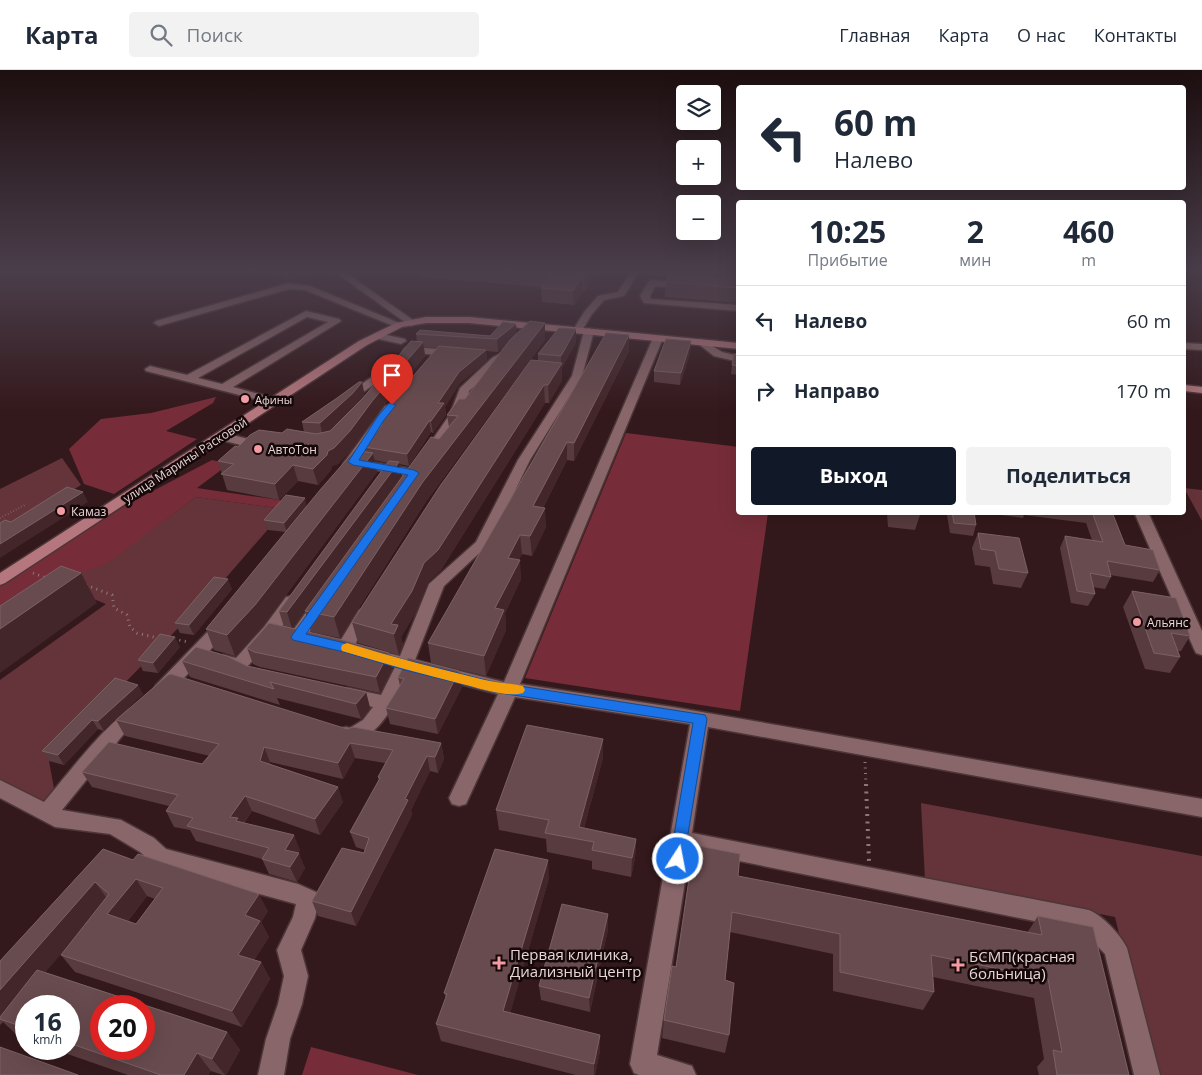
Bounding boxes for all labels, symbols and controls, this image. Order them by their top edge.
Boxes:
search box [129,12,479,57]
text: Карта [25,18,99,51]
icon: search [147,21,175,49]
text: Поиск [187,22,243,48]
text: Главная [839,23,911,47]
text: Карта [939,23,989,47]
text: О нас [1017,23,1066,47]
text: Контакты [1094,23,1177,47]
map controls [676,85,721,240]
button: layers [676,85,721,130]
text: 60 m [834,99,917,146]
icon: left [751,105,816,170]
button: + [676,140,721,185]
text: Налево [834,144,913,174]
button: − [676,195,721,240]
text: 10:25 [809,211,886,252]
text: 2 [967,211,984,252]
text: 460 [1063,211,1114,252]
text: Прибытие [808,249,888,271]
text: мин [959,249,991,271]
text: m [1081,249,1096,271]
icon: left [751,307,779,335]
text: Налево [794,308,867,334]
text: 60 m [1127,308,1171,334]
pin [371,354,413,405]
icon: arrive [378,361,406,389]
icon: right [751,377,779,405]
text: Направо [794,378,880,404]
text: 170 m [1116,378,1171,404]
place label: Афины [255,392,292,407]
marker: Афины [239,393,251,405]
street label: улица Марины Расковой [120,413,250,507]
place label: АвтоТон [268,441,317,458]
marker: АвтоТон [252,443,264,455]
button: Выход [751,447,956,505]
button: Поделиться [966,447,1171,505]
place label: Камаз [71,503,106,520]
marker: Камаз [55,505,67,517]
place label: Альянс [1147,614,1189,631]
marker: Альянс [1131,616,1143,628]
position arrow [651,832,703,884]
place label: Первая клиника, Диализный центр [510,944,642,981]
place label: БСМП(красная больница) [969,946,1075,983]
marker: Первая клиника, Диализный центр [492,956,506,970]
marker: БСМП(красная больница) [951,958,965,972]
speed limit sign: 20 [90,995,155,1060]
text: 16 [33,1004,62,1038]
text: km/h [33,1031,62,1048]

